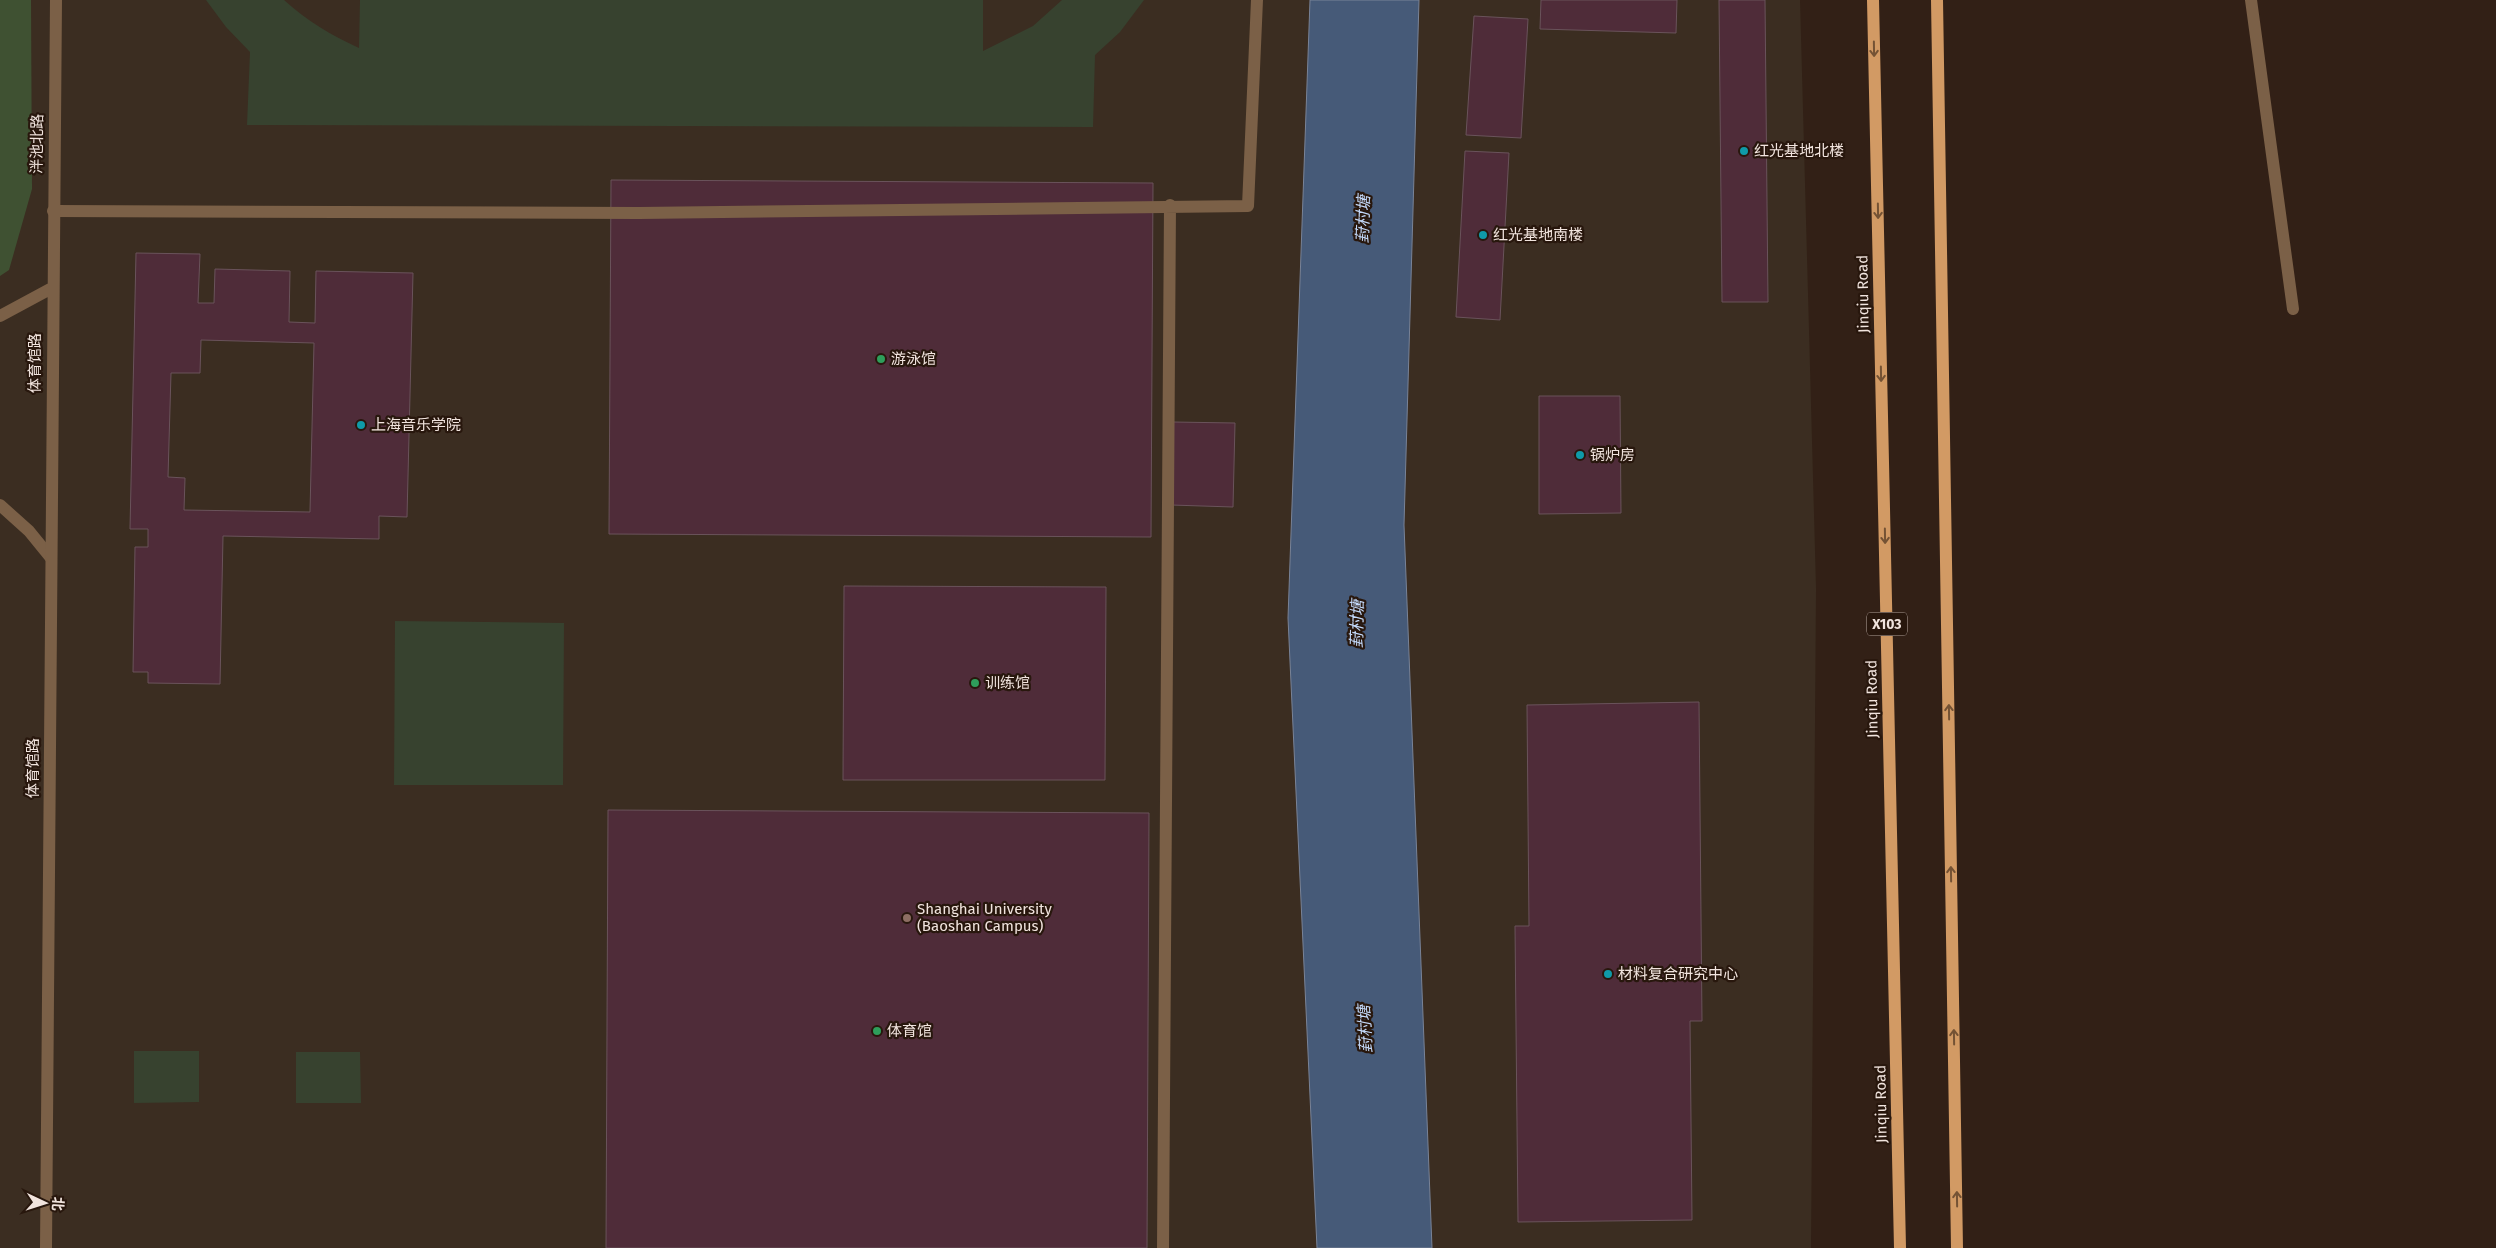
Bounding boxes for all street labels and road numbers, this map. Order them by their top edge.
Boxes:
street label: 泮池北路 [27,114,47,174]
street label: Jinqiu Road [1853,255,1873,333]
street label: 体育馆路 [26,333,44,393]
road number: X103 [1867,612,1907,636]
street label: Jinqiu Road [1862,660,1882,738]
street label: 体育馆路 [24,738,42,798]
street label: Jinqiu Road [1871,1065,1891,1143]

